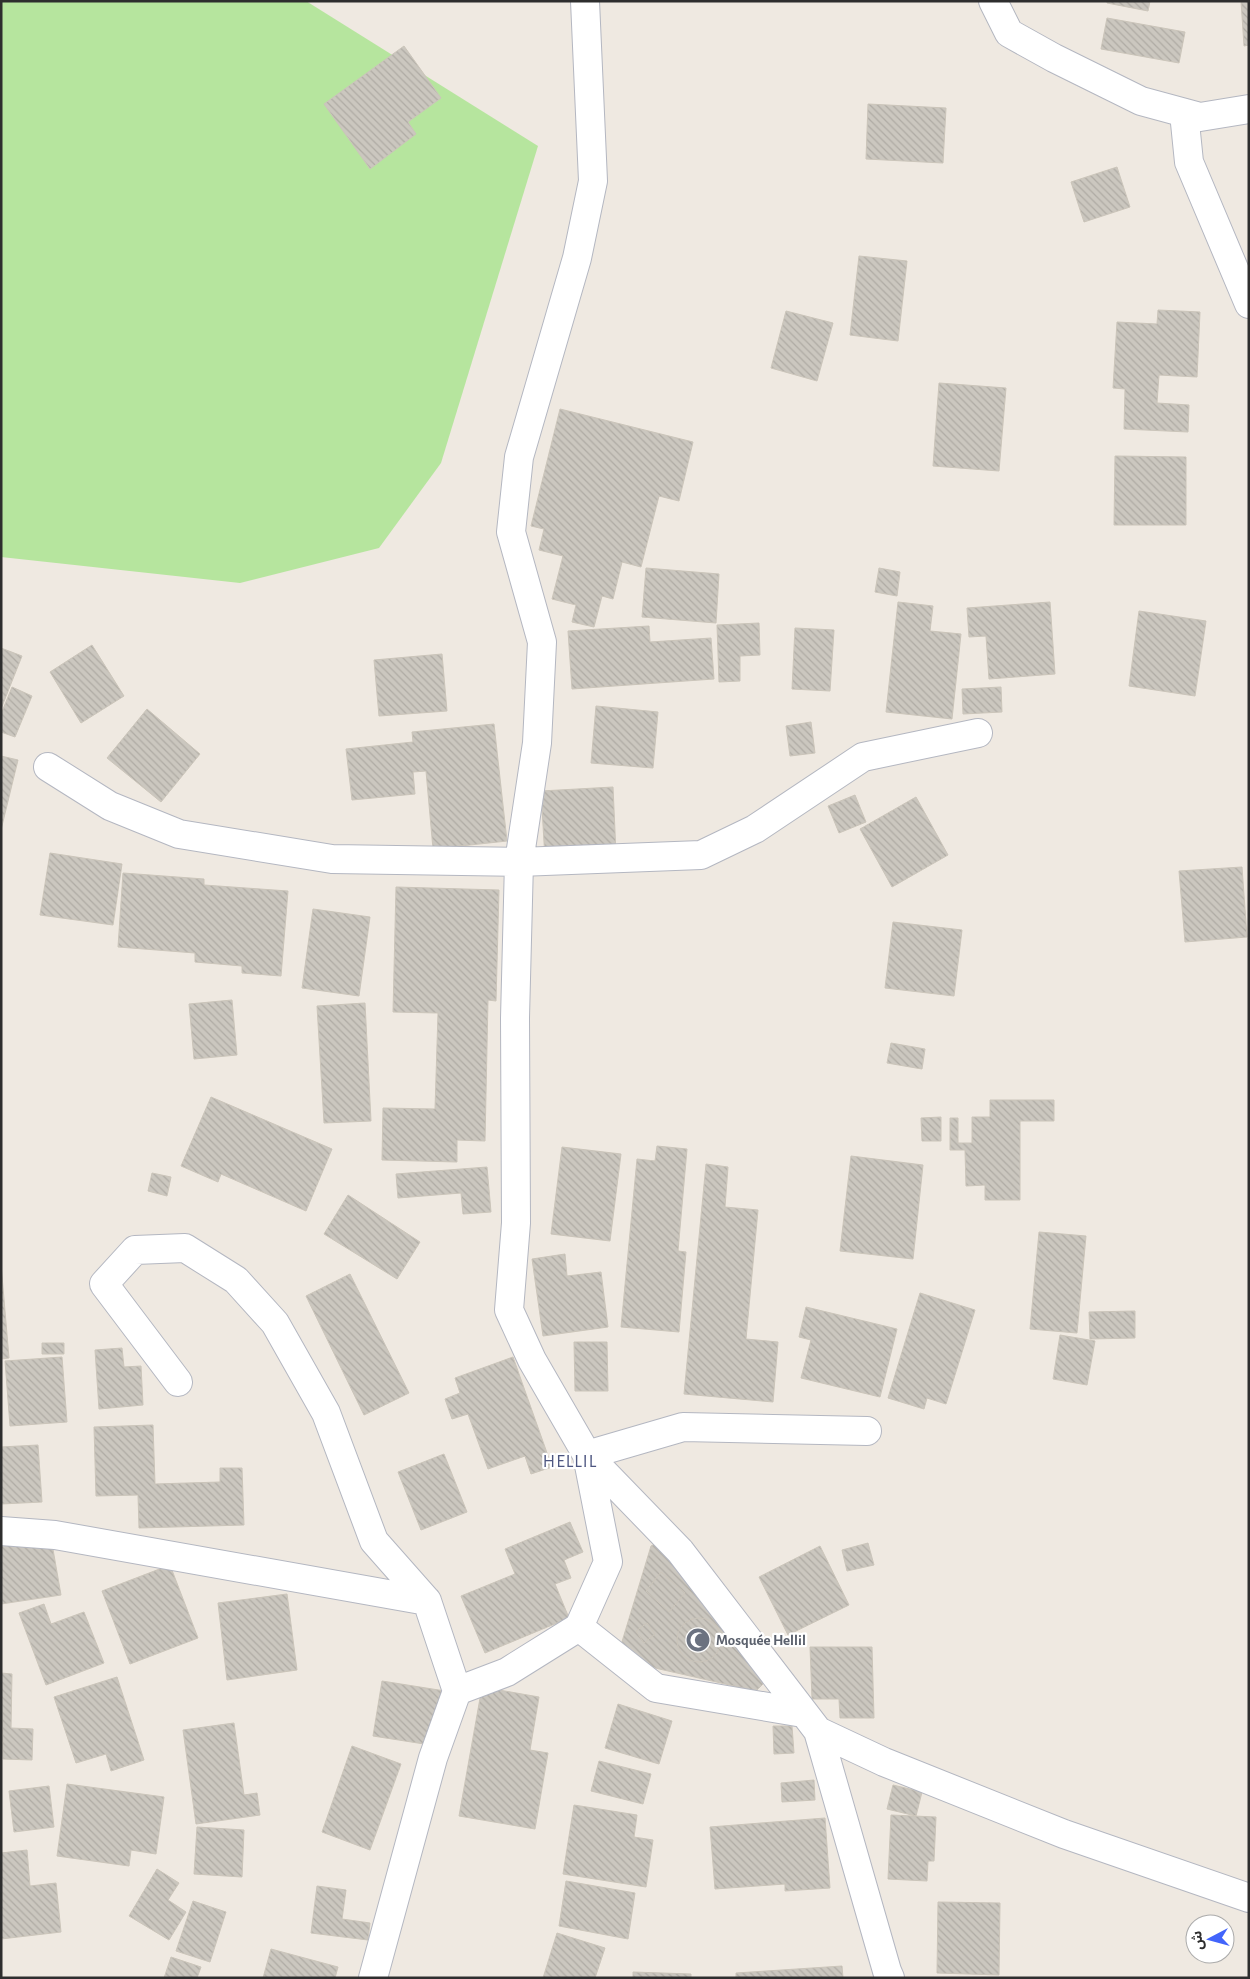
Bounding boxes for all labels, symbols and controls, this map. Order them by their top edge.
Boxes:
district label: HELLIL [543,1453,597,1471]
mosque icon: Mosquée Hellil [685,1627,711,1653]
place label: Mosquée Hellil [716,1633,806,1648]
north arrow [1185,1914,1235,1964]
text: ش [1190,1930,1206,1951]

